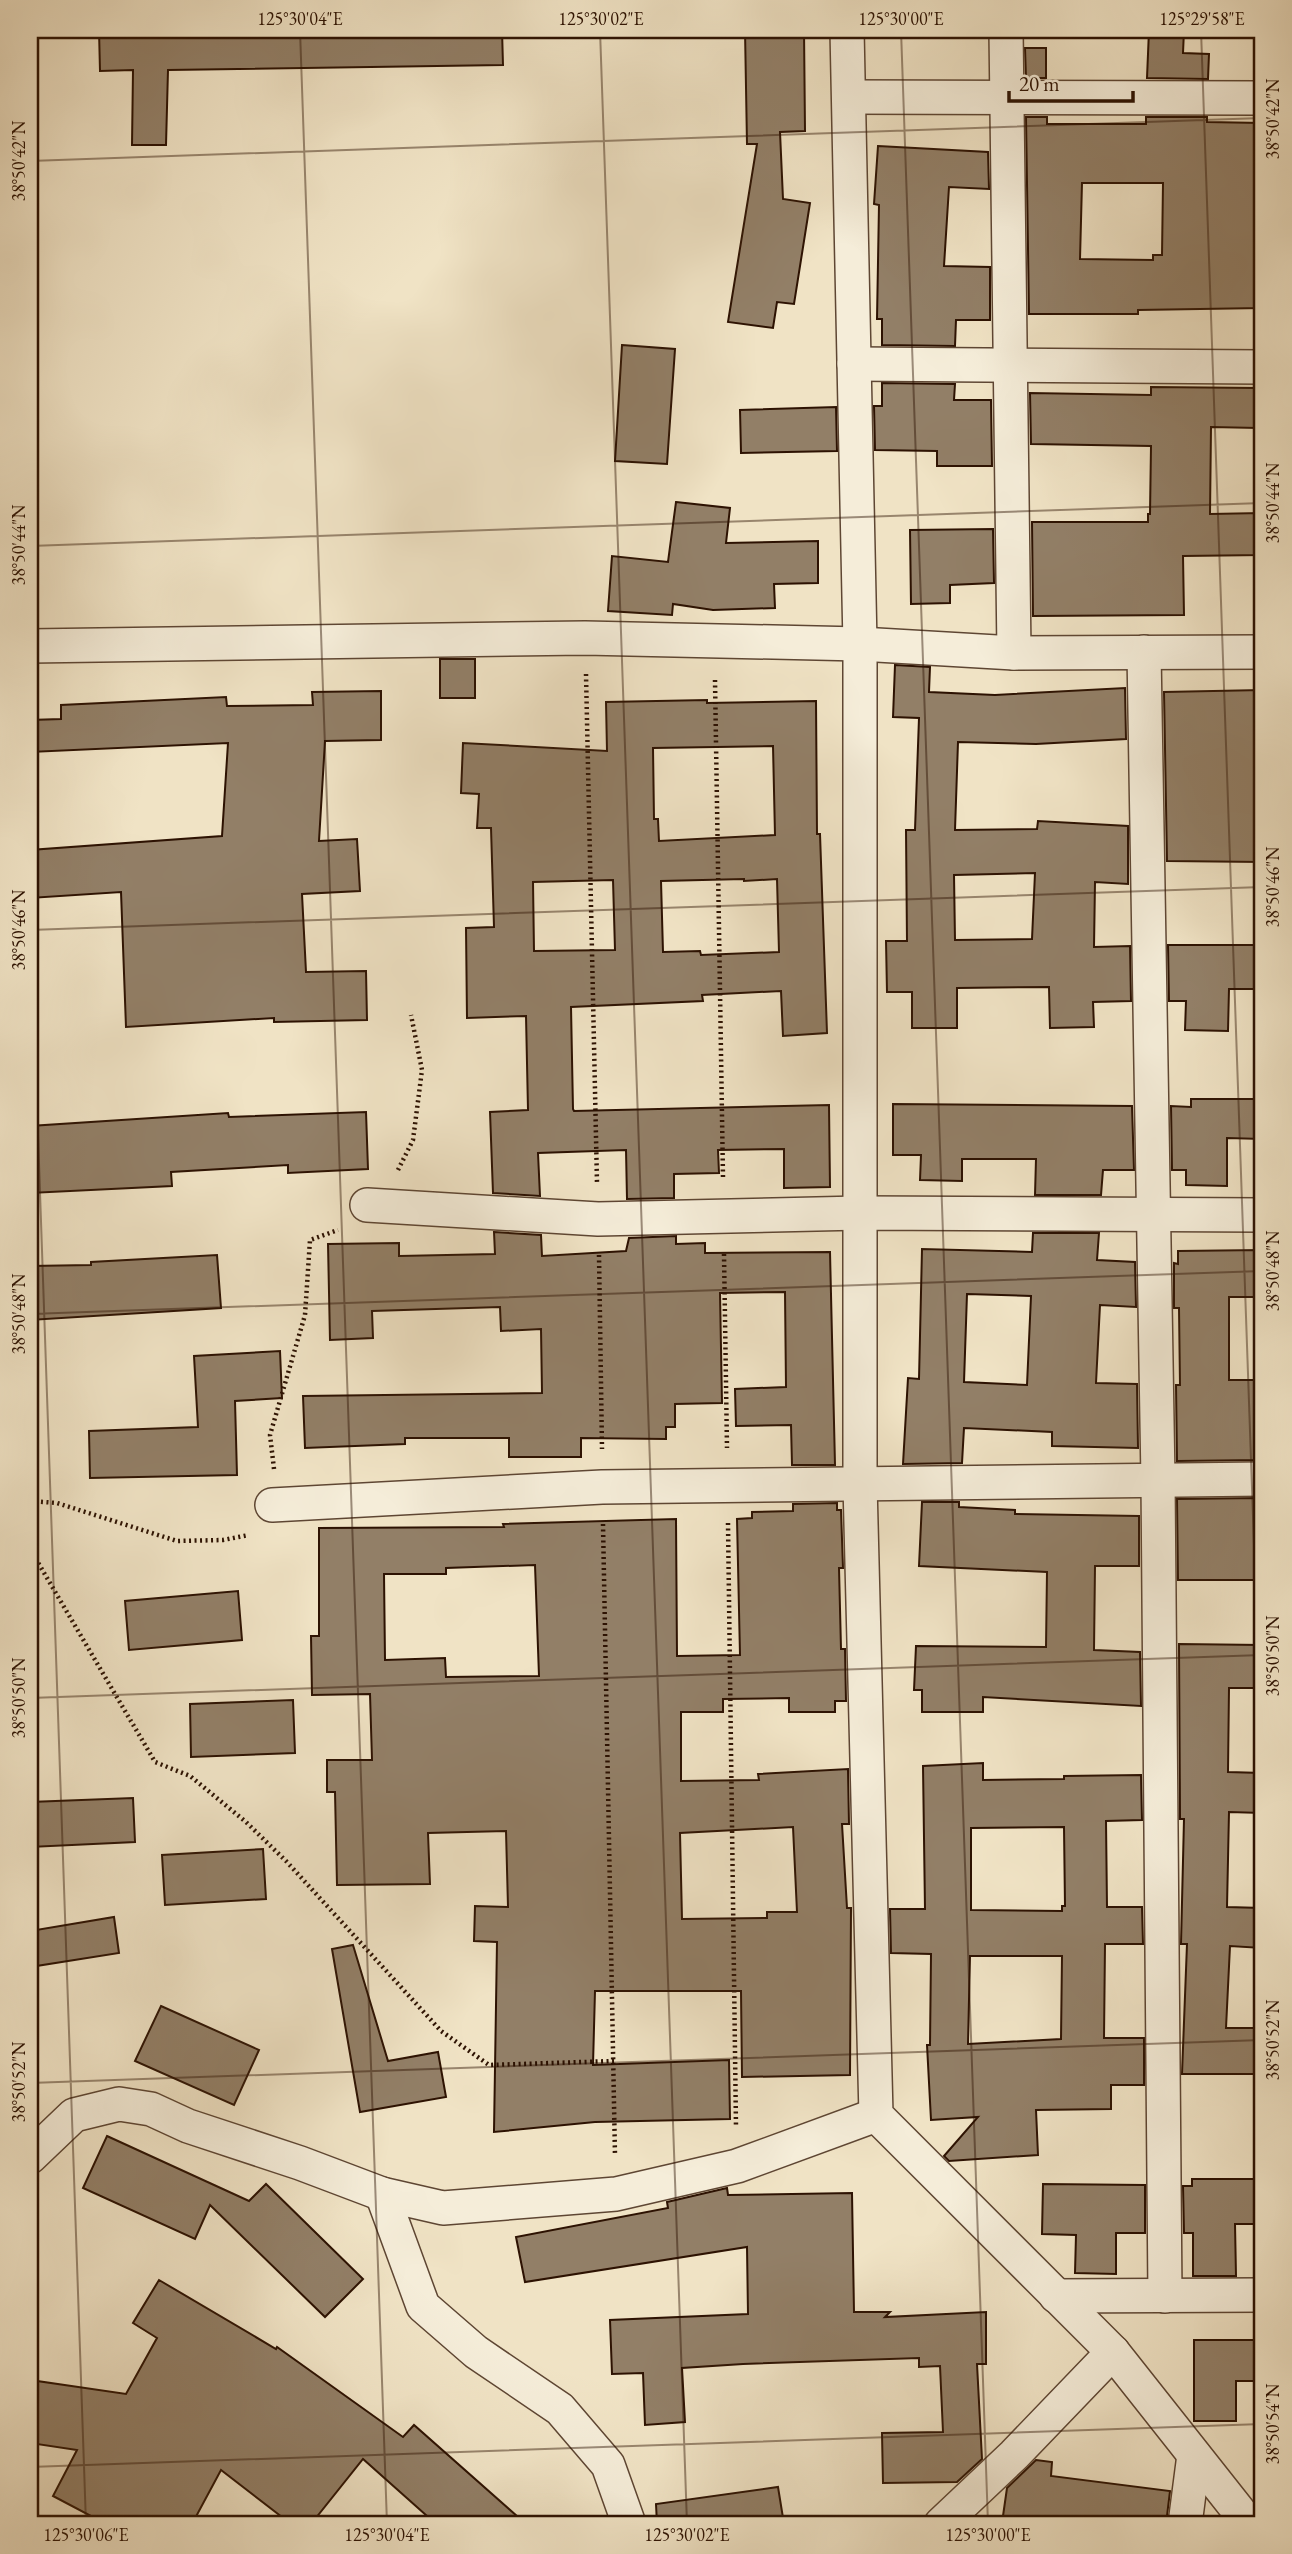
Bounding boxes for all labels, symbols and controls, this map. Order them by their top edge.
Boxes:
text: 125°30'04"E [257,7,343,30]
text: 125°30'02"E [558,7,644,30]
text: 125°30'00"E [858,7,944,30]
text: 125°29'58"E [1159,7,1245,30]
scale bar [1009,60,1133,104]
text: 20 m [1019,70,1060,97]
text: 38°50'42"N [1261,78,1284,159]
text: 38°50'42"N [7,120,30,201]
text: 38°50'44"N [1261,462,1284,543]
text: 38°50'44"N [7,504,30,585]
text: 38°50'46"N [1261,846,1284,927]
text: 38°50'46"N [7,889,30,970]
text: 38°50'48"N [1261,1230,1284,1311]
text: 38°50'48"N [7,1273,30,1354]
text: 38°50'50"N [1261,1615,1284,1696]
text: 38°50'50"N [7,1657,30,1738]
text: 38°50'52"N [1261,1999,1284,2080]
text: 38°50'52"N [7,2041,30,2122]
text: 38°50'54"N [1261,2383,1284,2464]
text: 125°30'06"E [43,2523,129,2546]
text: 125°30'04"E [344,2523,430,2546]
text: 125°30'02"E [644,2523,730,2546]
text: 125°30'00"E [945,2523,1031,2546]

